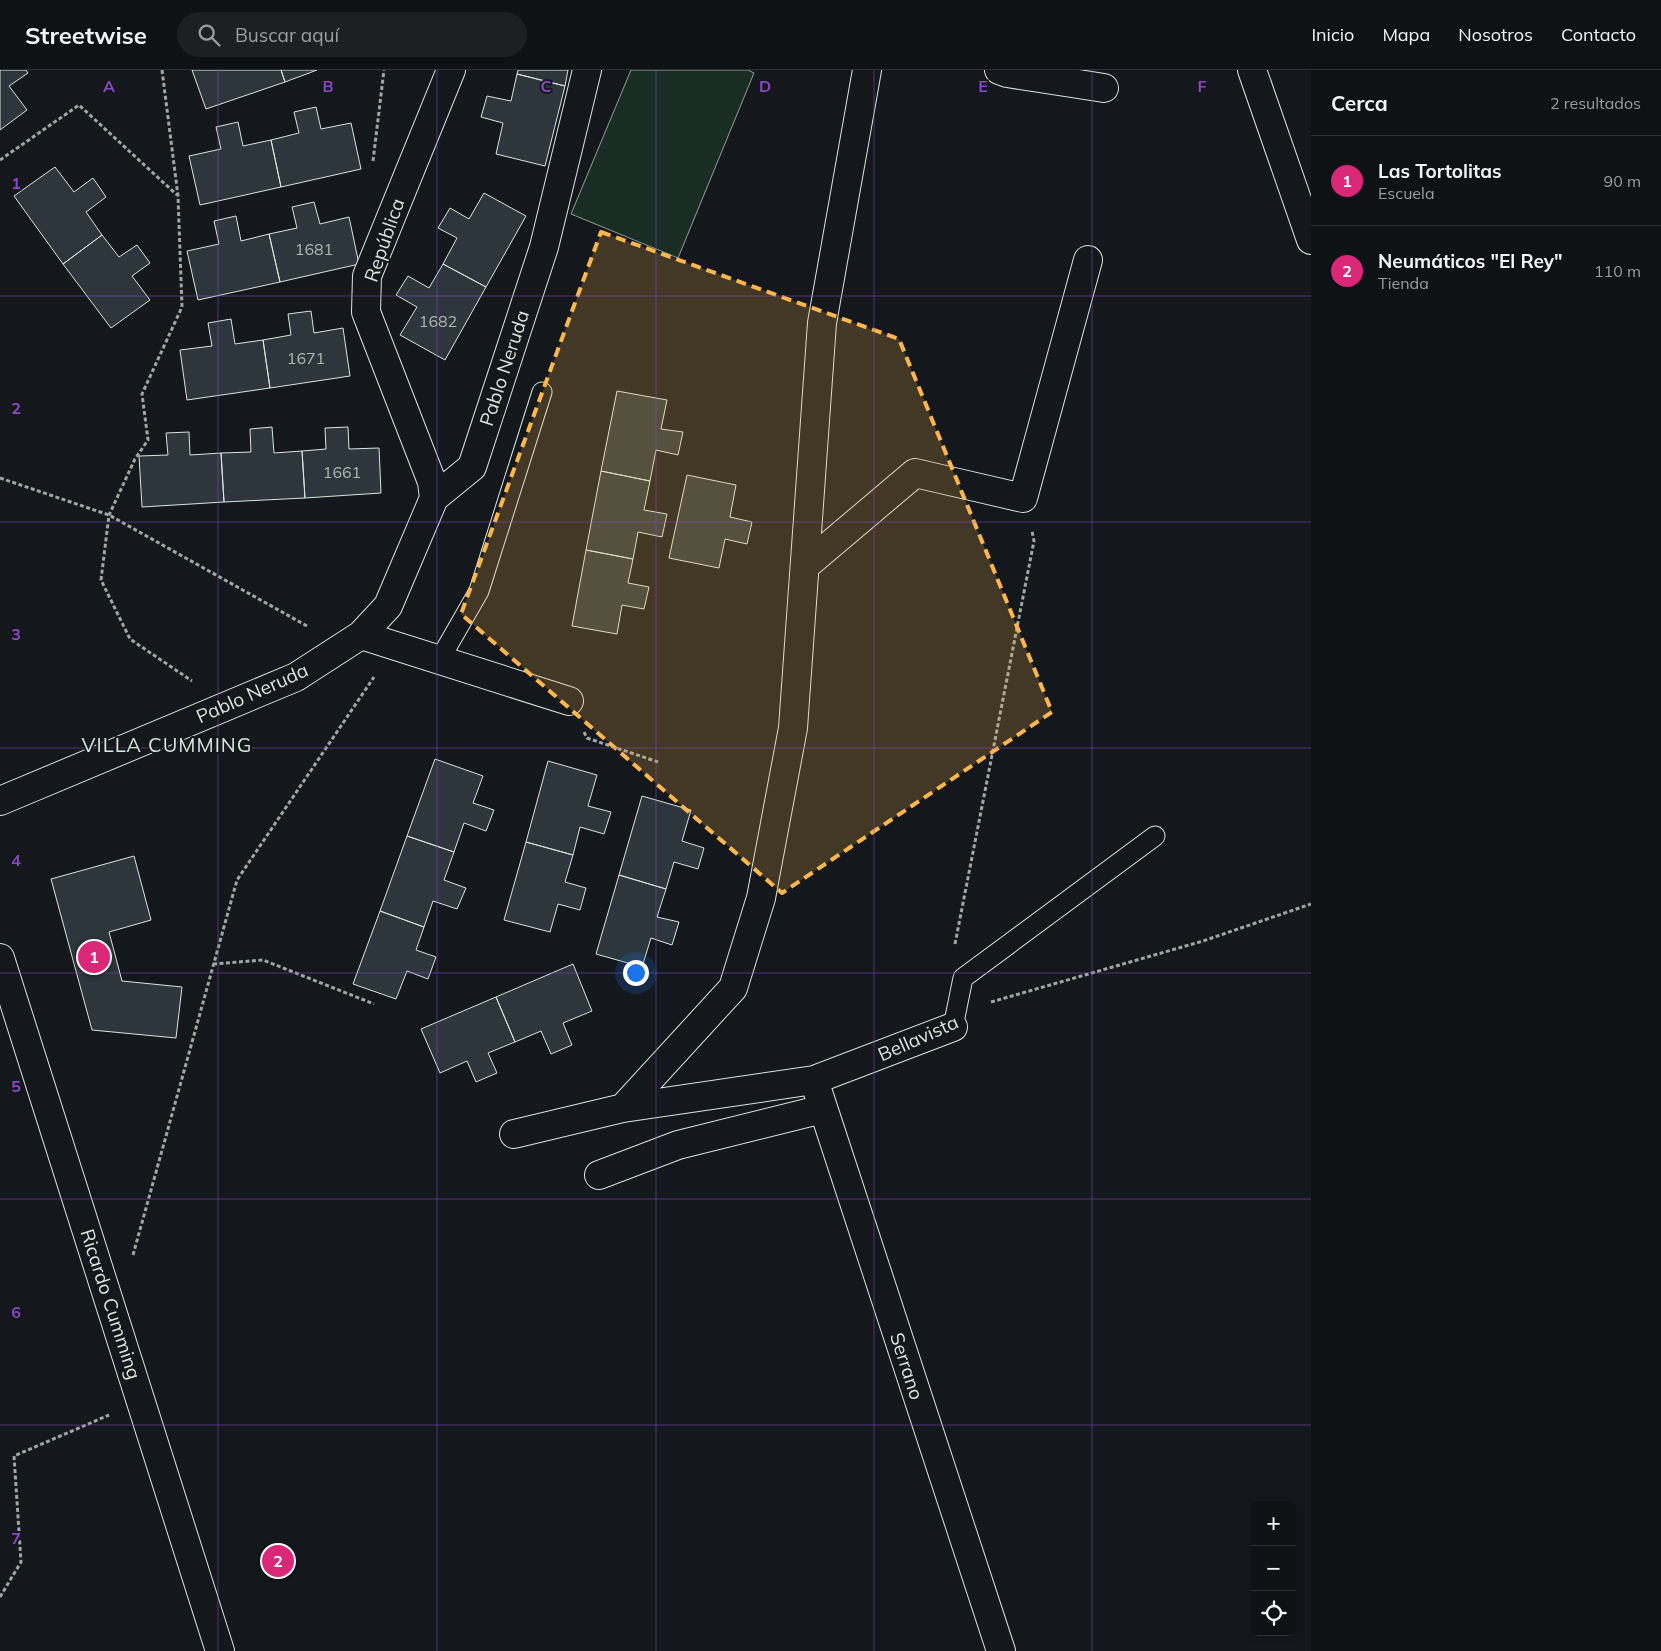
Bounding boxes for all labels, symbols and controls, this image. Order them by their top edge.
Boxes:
search box [177,12,527,57]
text: Streetwise [25,20,147,50]
icon: search [195,21,223,49]
text: Buscar aquí [235,23,339,47]
text: Inicio [1311,23,1354,46]
text: Mapa [1382,23,1430,46]
text: Nosotros [1458,23,1533,46]
text: Contacto [1561,23,1636,46]
text: A [103,76,115,96]
text: B [322,76,334,96]
text: C [541,76,552,96]
text: D [759,76,771,96]
text: E [978,76,988,96]
text: F [1197,76,1207,96]
text: Cerca [1331,90,1388,116]
text: 2 resultados [1550,93,1641,113]
text: Las Tortolitas [1378,159,1501,183]
text: 1 [1342,171,1352,191]
text: 90 m [1604,171,1641,191]
text: 1 [11,173,21,193]
text: Escuela [1378,183,1435,203]
street label: República [359,195,409,285]
house number: 1681 [295,239,333,259]
text: Neumáticos "El Rey" [1378,249,1563,273]
text: 2 [1342,261,1352,281]
text: 110 m [1594,261,1641,281]
text: Tienda [1378,273,1429,293]
street label: Pablo Neruda [474,307,534,429]
house number: 1682 [419,311,457,331]
house number: 1671 [287,348,325,368]
text: 2 [11,398,21,418]
house number: 1661 [323,462,361,482]
text: 3 [11,624,21,644]
street label: Pablo Neruda [192,658,312,728]
district label: VILLA CUMMING [82,732,252,757]
text: 4 [11,850,21,870]
pin: 1 [78,938,110,976]
your location [623,960,649,986]
street label: Bellavista [874,1010,962,1066]
text: 5 [11,1076,21,1096]
street label: Ricardo Cumming [75,1226,147,1382]
text: 6 [11,1302,21,1322]
street label: Serrano [885,1329,929,1403]
map controls [1251,1501,1296,1636]
button: + [1251,1501,1296,1546]
text: 7 [11,1528,21,1548]
pin: 2 [262,1542,294,1580]
button: − [1251,1546,1296,1591]
button: locate [1251,1591,1296,1636]

